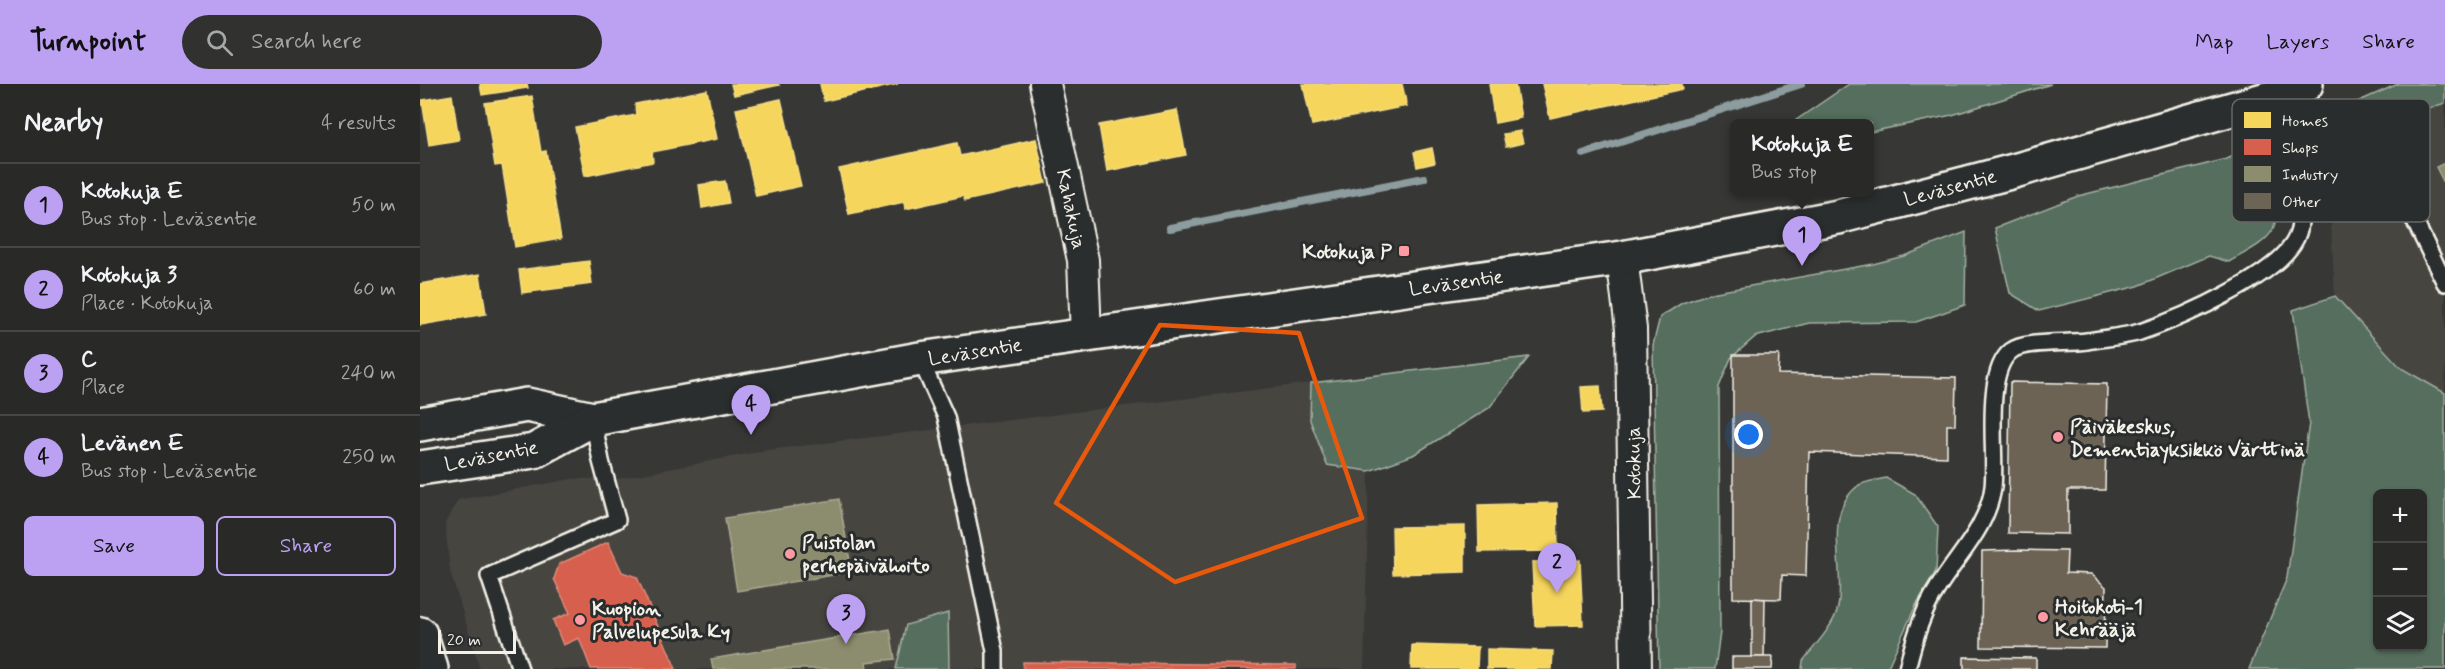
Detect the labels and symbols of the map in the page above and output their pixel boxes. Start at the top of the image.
legend [2232,99,2430,222]
text: Homes [2282,111,2328,132]
text: Shops [2282,138,2319,159]
street label: Leväsentie [1901,163,2000,214]
text: Industry [2282,165,2338,186]
street label: Kahakuja [1049,167,1092,252]
text: Other [2282,192,2321,213]
pin: 1 [1782,216,1822,266]
place label: Kotokuja P [1302,239,1393,266]
marker: Kotokuja P [1397,244,1411,258]
street label: Leväsentie [1407,264,1505,303]
street label: Leväsentie [926,332,1024,373]
pin: 4 [732,386,770,435]
place label: Päiväkeskus, Dementiayksikkö Värttinä [2070,414,2305,464]
your location [1734,420,1763,449]
street label: Kotokuja [1620,426,1649,500]
marker: Päiväkeskus, Dementiayksikkö Värttinä [2051,430,2065,444]
street label: Leväsentie [442,434,540,479]
place label: Puistolan perhepäivähoito [802,530,930,580]
pin: 2 [1538,544,1576,593]
marker: Puistolan perhepäivähoito [783,547,797,561]
pin: 3 [826,594,866,644]
place label: Hoitokoti-1 Kehrääjä [2055,594,2143,644]
place label: Kuopion Palvelupesula Ky [592,596,730,646]
marker: Hoitokoti-1 Kehrääjä [2036,610,2050,624]
marker: Kuopion Palvelupesula Ky [573,613,587,627]
scale bar [438,627,516,654]

